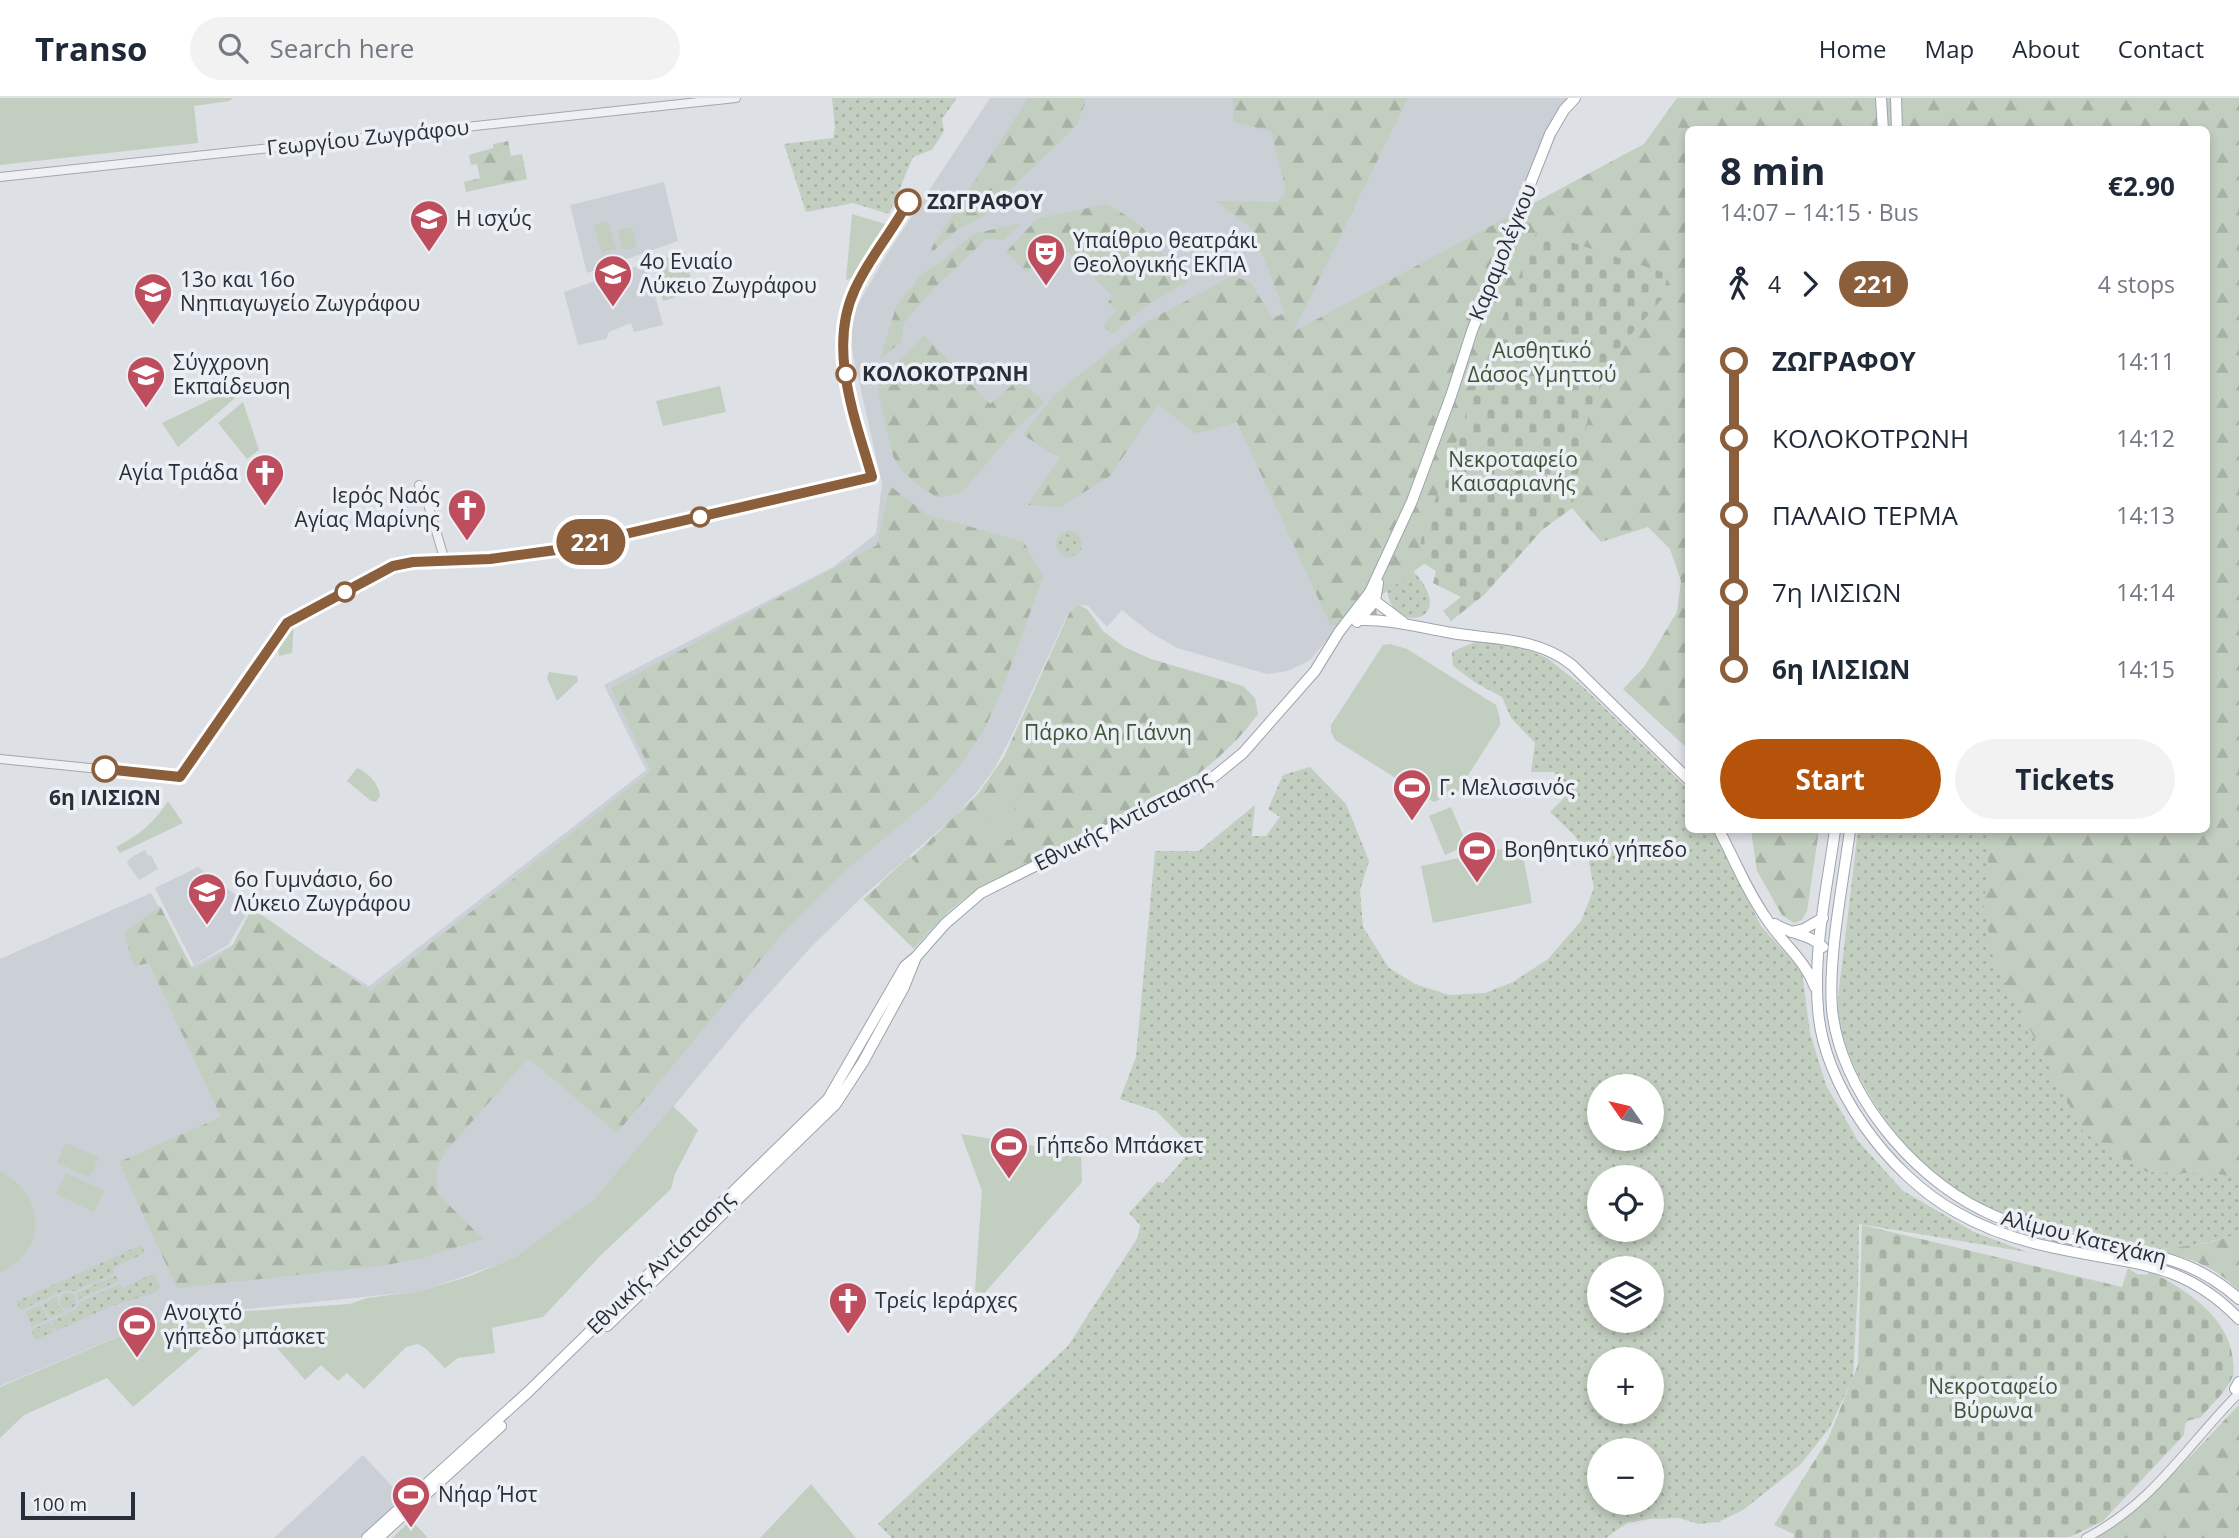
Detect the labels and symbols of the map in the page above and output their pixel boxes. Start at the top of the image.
street label: Γεωργίου Ζωγράφου [265,112,471,162]
street label: Καραμολέγκου [1462,179,1542,324]
place label: ΖΩΓΡΑΦΟΥ [927,187,1044,215]
marker: ΖΩΓΡΑΦΟΥ [895,189,921,215]
school or university icon: Η ισχύς [408,198,450,253]
place label: Η ισχύς [456,204,531,232]
place label: Υπαίθριο θεατράκι Θεολογικής ΕΚΠΑ [1073,226,1257,278]
theatre icon: Υπαίθριο θεατράκι Θεολογικής ΕΚΠΑ [1025,232,1067,287]
place label: 4ο Ενιαίο Λύκειο Ζωγράφου [640,247,817,299]
school or university icon: 4ο Ενιαίο Λύκειο Ζωγράφου [592,253,634,308]
place label: 13ο και 16ο Νηπιαγωγείο Ζωγράφου [180,265,420,317]
school or university icon: 13ο και 16ο Νηπιαγωγείο Ζωγράφου [132,271,174,326]
park label: Αισθητικό Δάσος Υμηττού [1468,336,1616,388]
place label: Σύγχρονη Εκπαίδευση [173,348,291,400]
school or university icon: Σύγχρονη Εκπαίδευση [125,354,167,409]
place label: ΚΟΛΟΚΟΤΡΩΝΗ [862,359,1029,387]
marker: ΚΟΛΟΚΟΤΡΩΝΗ [836,364,856,384]
park label: Νεκροταφείο Καισαριανής [1448,445,1578,497]
church icon: Αγία Τριάδα [244,452,286,507]
place label: Αγία Τριάδα [119,458,238,486]
place label: Ιερός Ναός Αγίας Μαρίνης [295,481,440,533]
church icon: Ιερός Ναός Αγίας Μαρίνης [446,487,488,542]
unlabelled marker [690,507,710,527]
line badge: 221 [551,519,631,565]
unlabelled marker [335,582,355,602]
park label: Πάρκο Αη Γιάννη [1024,718,1192,746]
marker: 6η ΙΛΙΣΙΩΝ [92,756,118,782]
street label: Εθνικής Αντίστασης [1029,763,1216,877]
sports icon: Γ. Μελισσινός [1391,767,1433,822]
place label: Γ. Μελισσινός [1439,773,1575,801]
place label: 6η ΙΛΙΣΙΩΝ [49,783,161,811]
sports icon: Βοηθητικό γήπεδο [1456,829,1498,884]
place label: Βοηθητικό γήπεδο [1504,835,1687,863]
place label: 6ο Γυμνάσιο, 6ο Λύκειο Ζωγράφου [234,865,411,917]
school or university icon: 6ο Γυμνάσιο, 6ο Λύκειο Ζωγράφου [186,871,228,926]
north arrow [1587,1074,1664,1152]
sports icon: Γήπεδο Μπάσκετ [988,1125,1030,1180]
place label: Γήπεδο Μπάσκετ [1036,1131,1203,1159]
street label: Εθνικής Αντίστασης [580,1184,740,1340]
street label: Αλίμου Κατεχάκη [1999,1203,2170,1271]
church icon: Τρείς Ιεράρχες [827,1280,869,1335]
place label: Τρείς Ιεράρχες [875,1286,1018,1314]
place label: Ανοιχτό γήπεδο μπάσκετ [164,1298,325,1350]
sports icon: Ανοιχτό γήπεδο μπάσκετ [116,1304,158,1359]
park label: Νεκροταφείο Βύρωνα [1928,1372,2058,1424]
sports icon: Νήαρ Ήστ [390,1474,432,1529]
place label: Νήαρ Ήστ [438,1480,538,1508]
scale bar [21,1489,135,1521]

